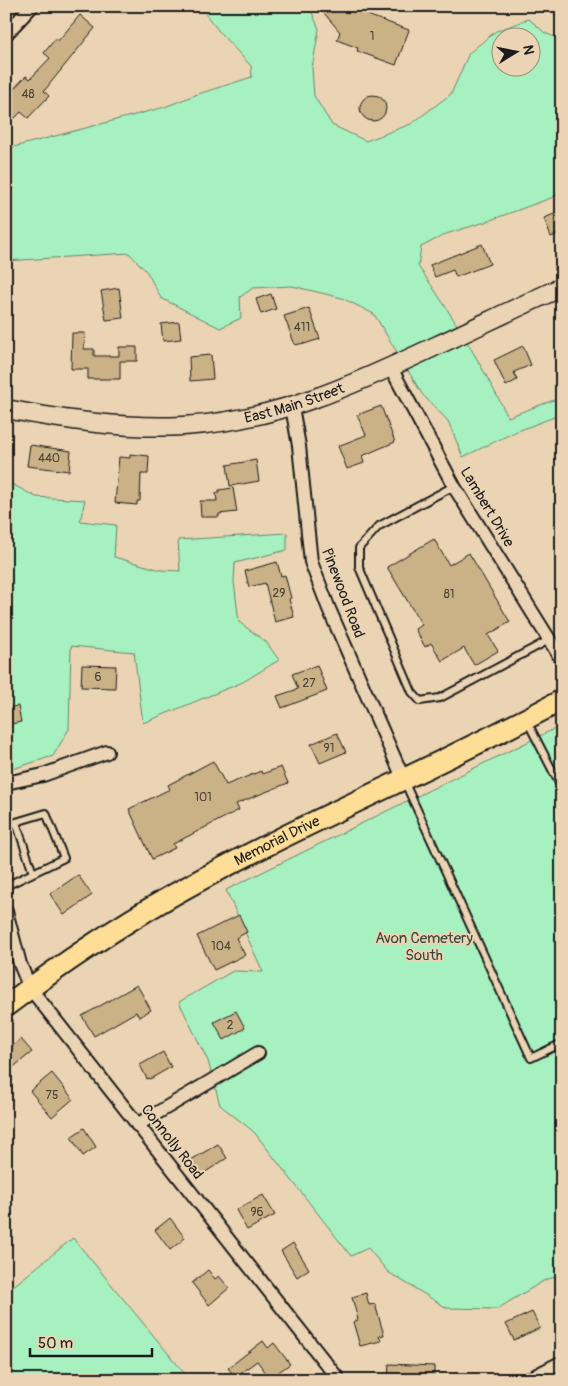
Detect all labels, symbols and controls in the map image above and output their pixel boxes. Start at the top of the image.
north arrow [490,28,540,78]
house number: 1 [370,29,374,44]
text: N [519,44,538,56]
house number: 48 [21,87,35,102]
house number: 411 [294,320,310,335]
street label: East Main Street [242,378,348,427]
house number: 440 [38,451,60,466]
street label: Lambert Drive [456,463,519,551]
street label: Pinewood Road [317,545,369,641]
house number: 29 [273,586,285,601]
house number: 81 [444,587,454,602]
house number: 6 [95,670,102,685]
house number: 27 [302,676,316,691]
house number: 91 [324,741,334,756]
house number: 101 [194,790,212,805]
street label: Memorial Drive [231,811,323,870]
park label: Avon Cemetery South [375,929,473,965]
house number: 104 [211,939,231,954]
house number: 2 [227,1018,234,1033]
house number: 75 [46,1088,58,1103]
street label: Connolly Road [137,1101,207,1183]
house number: 96 [250,1205,264,1220]
scale bar [30,1326,152,1358]
text: 50 m [38,1334,73,1353]

